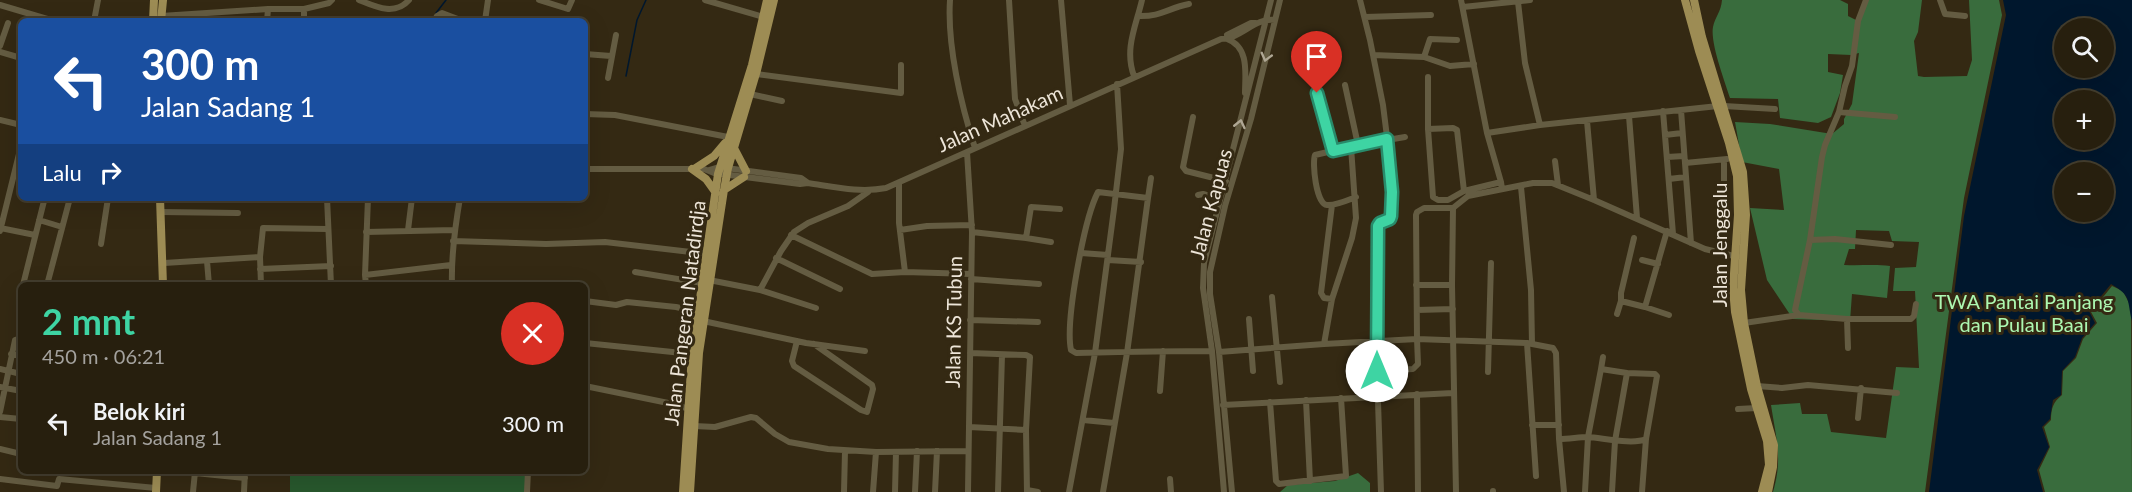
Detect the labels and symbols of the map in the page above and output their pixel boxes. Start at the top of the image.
pin [1291,31,1342,93]
one-way arrow [1261,52,1274,62]
street label: Jalan Mahakam [933,80,1066,156]
one-way arrow [1233,119,1246,129]
street label: Jalan Kapuas [1184,146,1236,261]
street label: Jalan Jenggalu [1707,183,1731,307]
street label: Jalan Pangeran Natadirdja [658,199,710,427]
street label: Jalan KS Tubun [940,256,966,388]
park label: TWA Pantai Panjang dan Pulau Baai [1935,289,2113,336]
position arrow [1345,339,1409,403]

